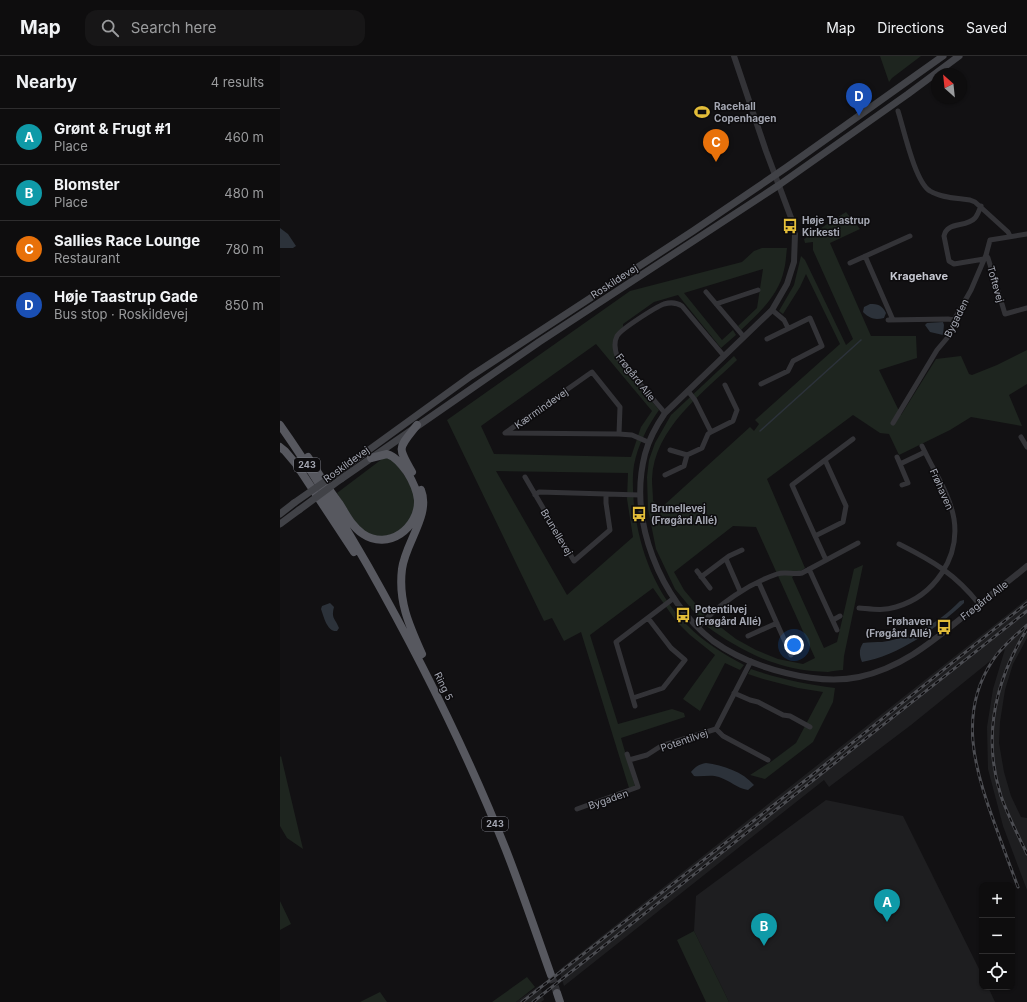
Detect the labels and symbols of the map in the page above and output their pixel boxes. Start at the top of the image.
north arrow [931,68,967,104]
pin: D [846,83,872,116]
place label: Racehall Copenhagen [714,100,777,125]
sports icon: Racehall Copenhagen [693,103,711,121]
pin: C [703,129,729,162]
place label: Høje Taastrup Kirkesti [802,214,870,238]
bus stop icon: Høje Taastrup Kirkesti [781,217,799,235]
street label: Roskildevej [588,261,640,301]
street label: Toftevej [985,264,1007,304]
district label: Kragehave [890,269,949,283]
street label: Bygaden [941,297,971,339]
street label: Frøgård Alle [614,351,658,403]
street label: Kærmindevej [512,385,570,431]
street label: Roskildevej [321,443,371,485]
road number: 243 [294,458,320,472]
street label: Frøhaven [928,467,956,512]
place label: Brunellevej (Frøgård Allé) [651,502,718,527]
bus stop icon: Brunellevej (Frøgård Allé) [630,505,648,523]
street label: Brunellevej [538,507,576,557]
street label: Frøgård Alle [958,578,1010,622]
place label: Potentilvej (Frøgård Allé) [695,603,762,628]
bus stop icon: Potentilvej (Frøgård Allé) [674,606,692,624]
place label: Frøhaven (Frøgård Allé) [865,615,932,640]
bus stop icon: Frøhaven (Frøgård Allé) [935,618,953,636]
your location [784,635,804,655]
street label: Ring 5 [432,670,456,702]
street label: Potentilvej [659,726,709,754]
street label: Bygaden [586,787,630,811]
road number: 243 [482,817,508,831]
pin: A [874,889,900,922]
pin: B [751,913,777,946]

